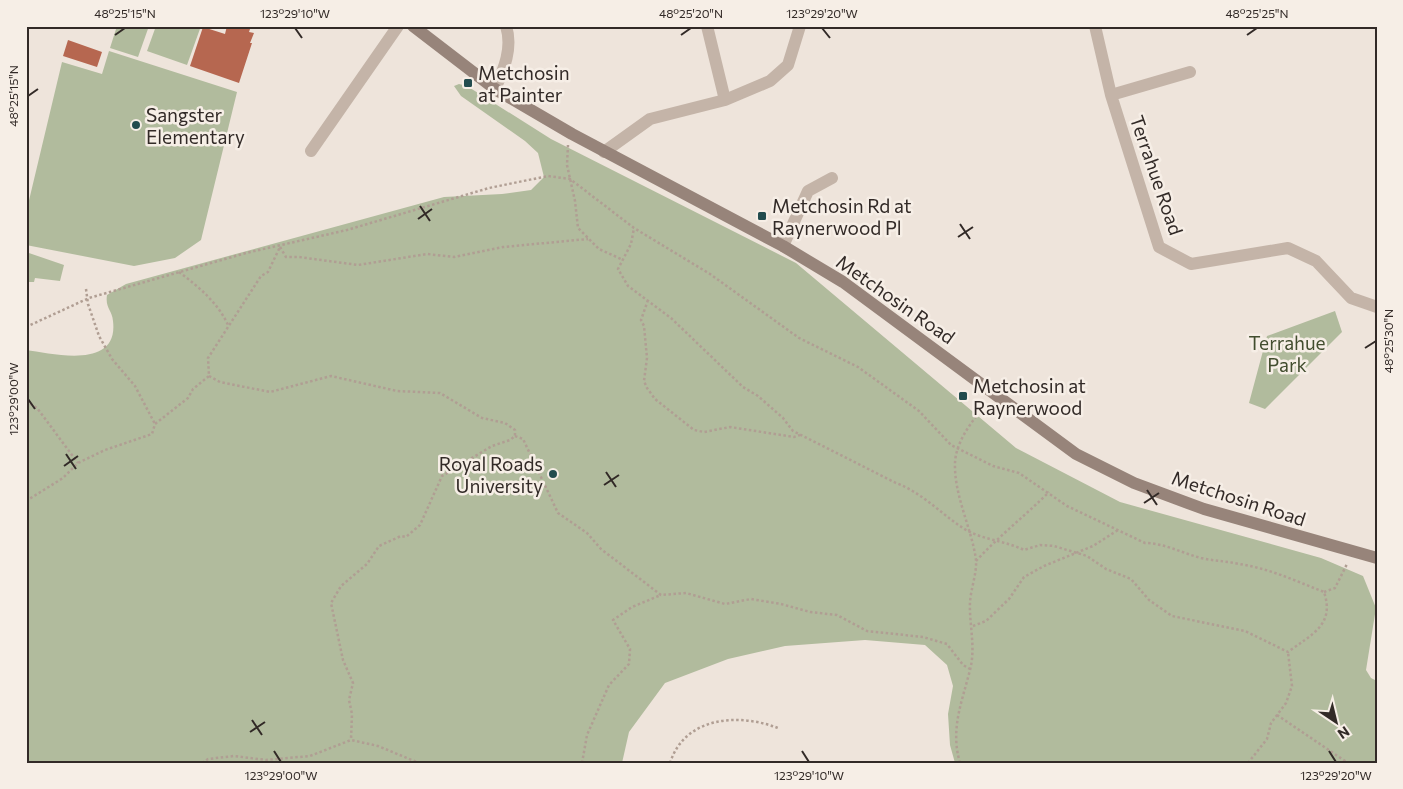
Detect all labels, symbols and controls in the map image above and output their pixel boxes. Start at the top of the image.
text: 48°25'15"N [94,6,156,20]
text: 123°29'10"W [260,6,330,20]
text: 48°25'20"N [659,6,723,20]
text: 123°29'20"W [786,6,858,20]
text: 48°25'25"N [1225,6,1289,20]
place label: Metchosin at Painter [478,61,570,106]
text: 48°25'15"N [6,65,20,127]
marker: Metchosin at Painter [462,77,474,89]
place label: Sangster Elementary [146,103,245,148]
street label: Terrahue Road [1126,112,1188,238]
marker: Sangster Elementary [130,119,142,131]
place label: Metchosin Rd at Raynerwood Pl [772,194,912,239]
marker: Metchosin Rd at Raynerwood Pl [756,210,768,222]
street label: Metchosin Road [832,250,960,348]
text: 48°25'30"N [1381,309,1395,373]
park label: Terrahue Park [1248,331,1326,376]
text: 123°29'00"W [6,363,20,435]
place label: Metchosin at Raynerwood [973,374,1086,419]
marker: Metchosin at Raynerwood [957,390,969,402]
place label: Royal Roads University [439,452,543,497]
street label: Metchosin Road [1169,466,1309,530]
marker: Royal Roads University [547,468,559,480]
north arrow [1310,696,1360,746]
text: N [1335,723,1353,743]
text: 123°29'00"W [245,768,317,782]
text: 123°29'10"W [774,768,844,782]
text: 123°29'20"W [1300,768,1372,782]

